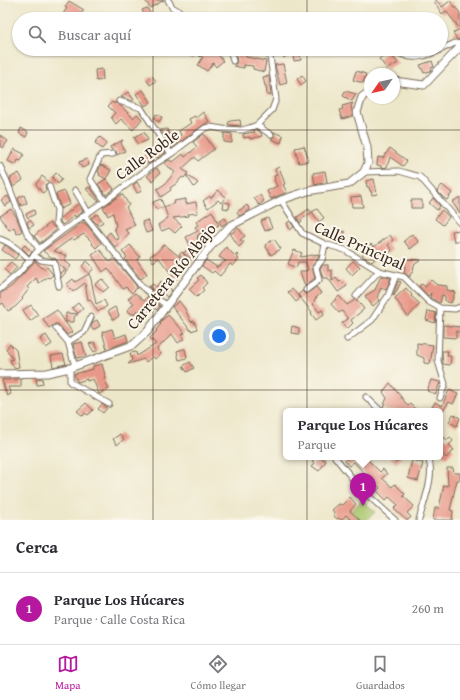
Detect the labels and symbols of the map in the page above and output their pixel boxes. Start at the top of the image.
north arrow [364,68,400,104]
street label: Calle Roble [110,123,184,185]
street label: Calle Principal [311,214,410,276]
street label: Carretera Río Abajo [121,218,221,334]
your location [209,326,229,346]
pin: 1 [350,473,376,506]

